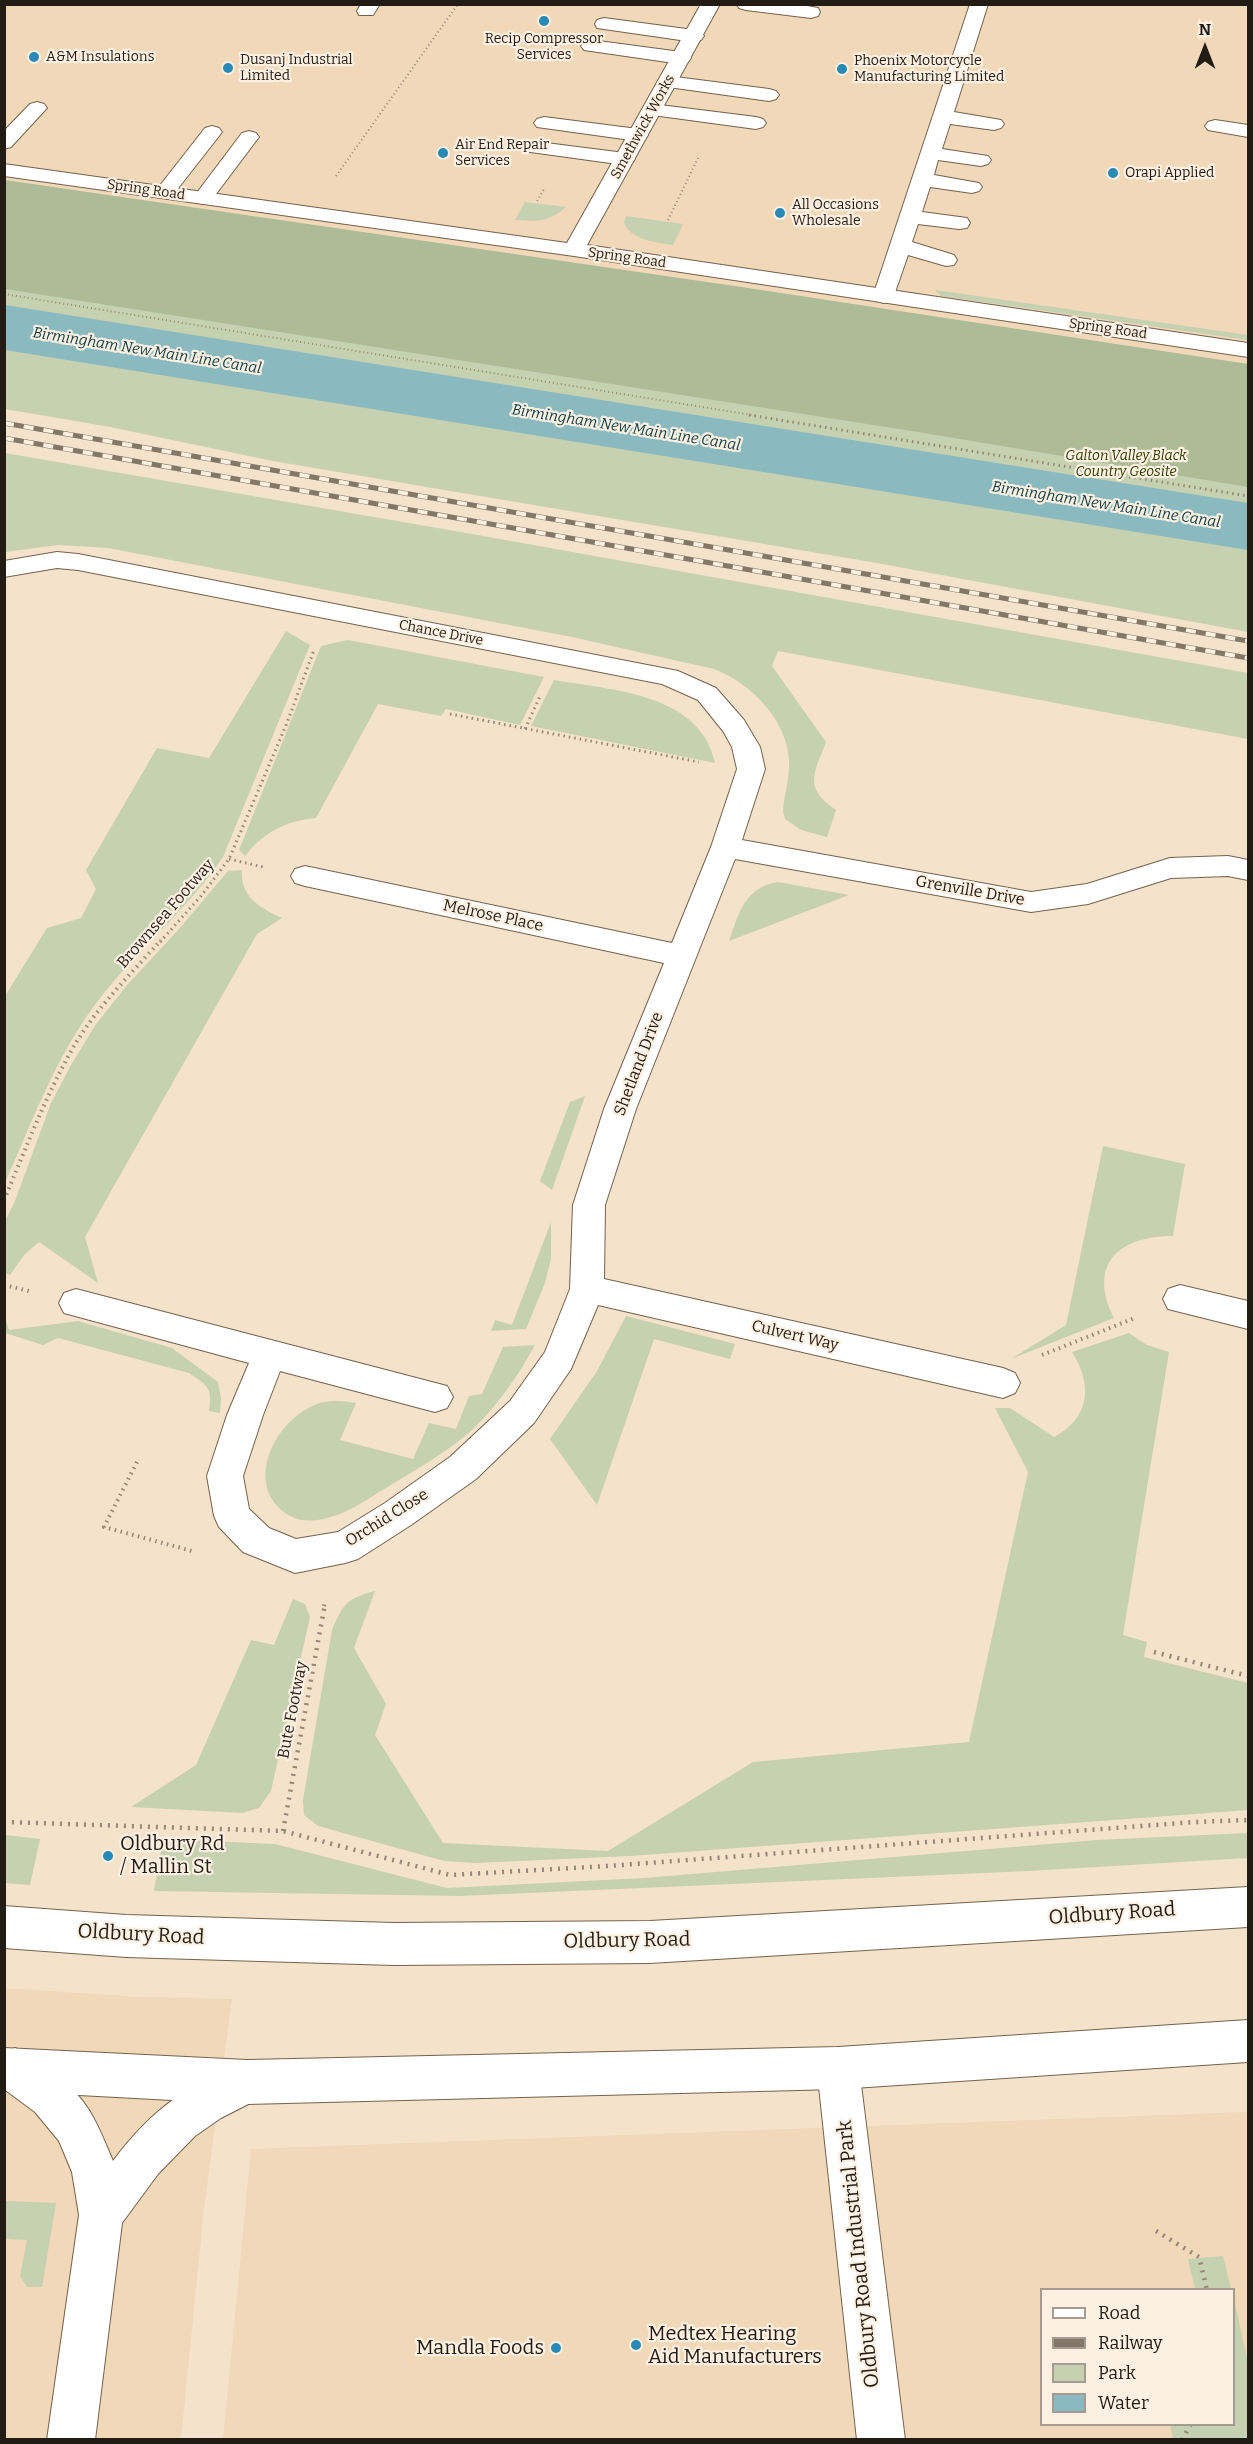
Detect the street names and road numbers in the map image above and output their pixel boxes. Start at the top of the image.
street label: Smethwick Works [607,72,679,182]
street label: Spring Road [106,176,186,204]
street label: Spring Road [587,244,667,272]
street label: Spring Road [1068,315,1148,343]
street label: Chance Drive [397,617,485,649]
street label: Brownsea Footway [113,856,219,972]
street label: Grenville Drive [914,872,1026,910]
street label: Melrose Place [441,896,545,936]
street label: Shetland Drive [610,1010,668,1118]
street label: Culvert Way [750,1317,840,1355]
street label: Orchid Close [342,1485,432,1551]
street label: Bute Footway [274,1660,312,1760]
street label: Oldbury Road [1048,1898,1176,1930]
street label: Oldbury Road [77,1920,205,1950]
street label: Oldbury Road [563,1928,691,1954]
street label: Oldbury Road Industrial Park [833,2119,885,2389]

